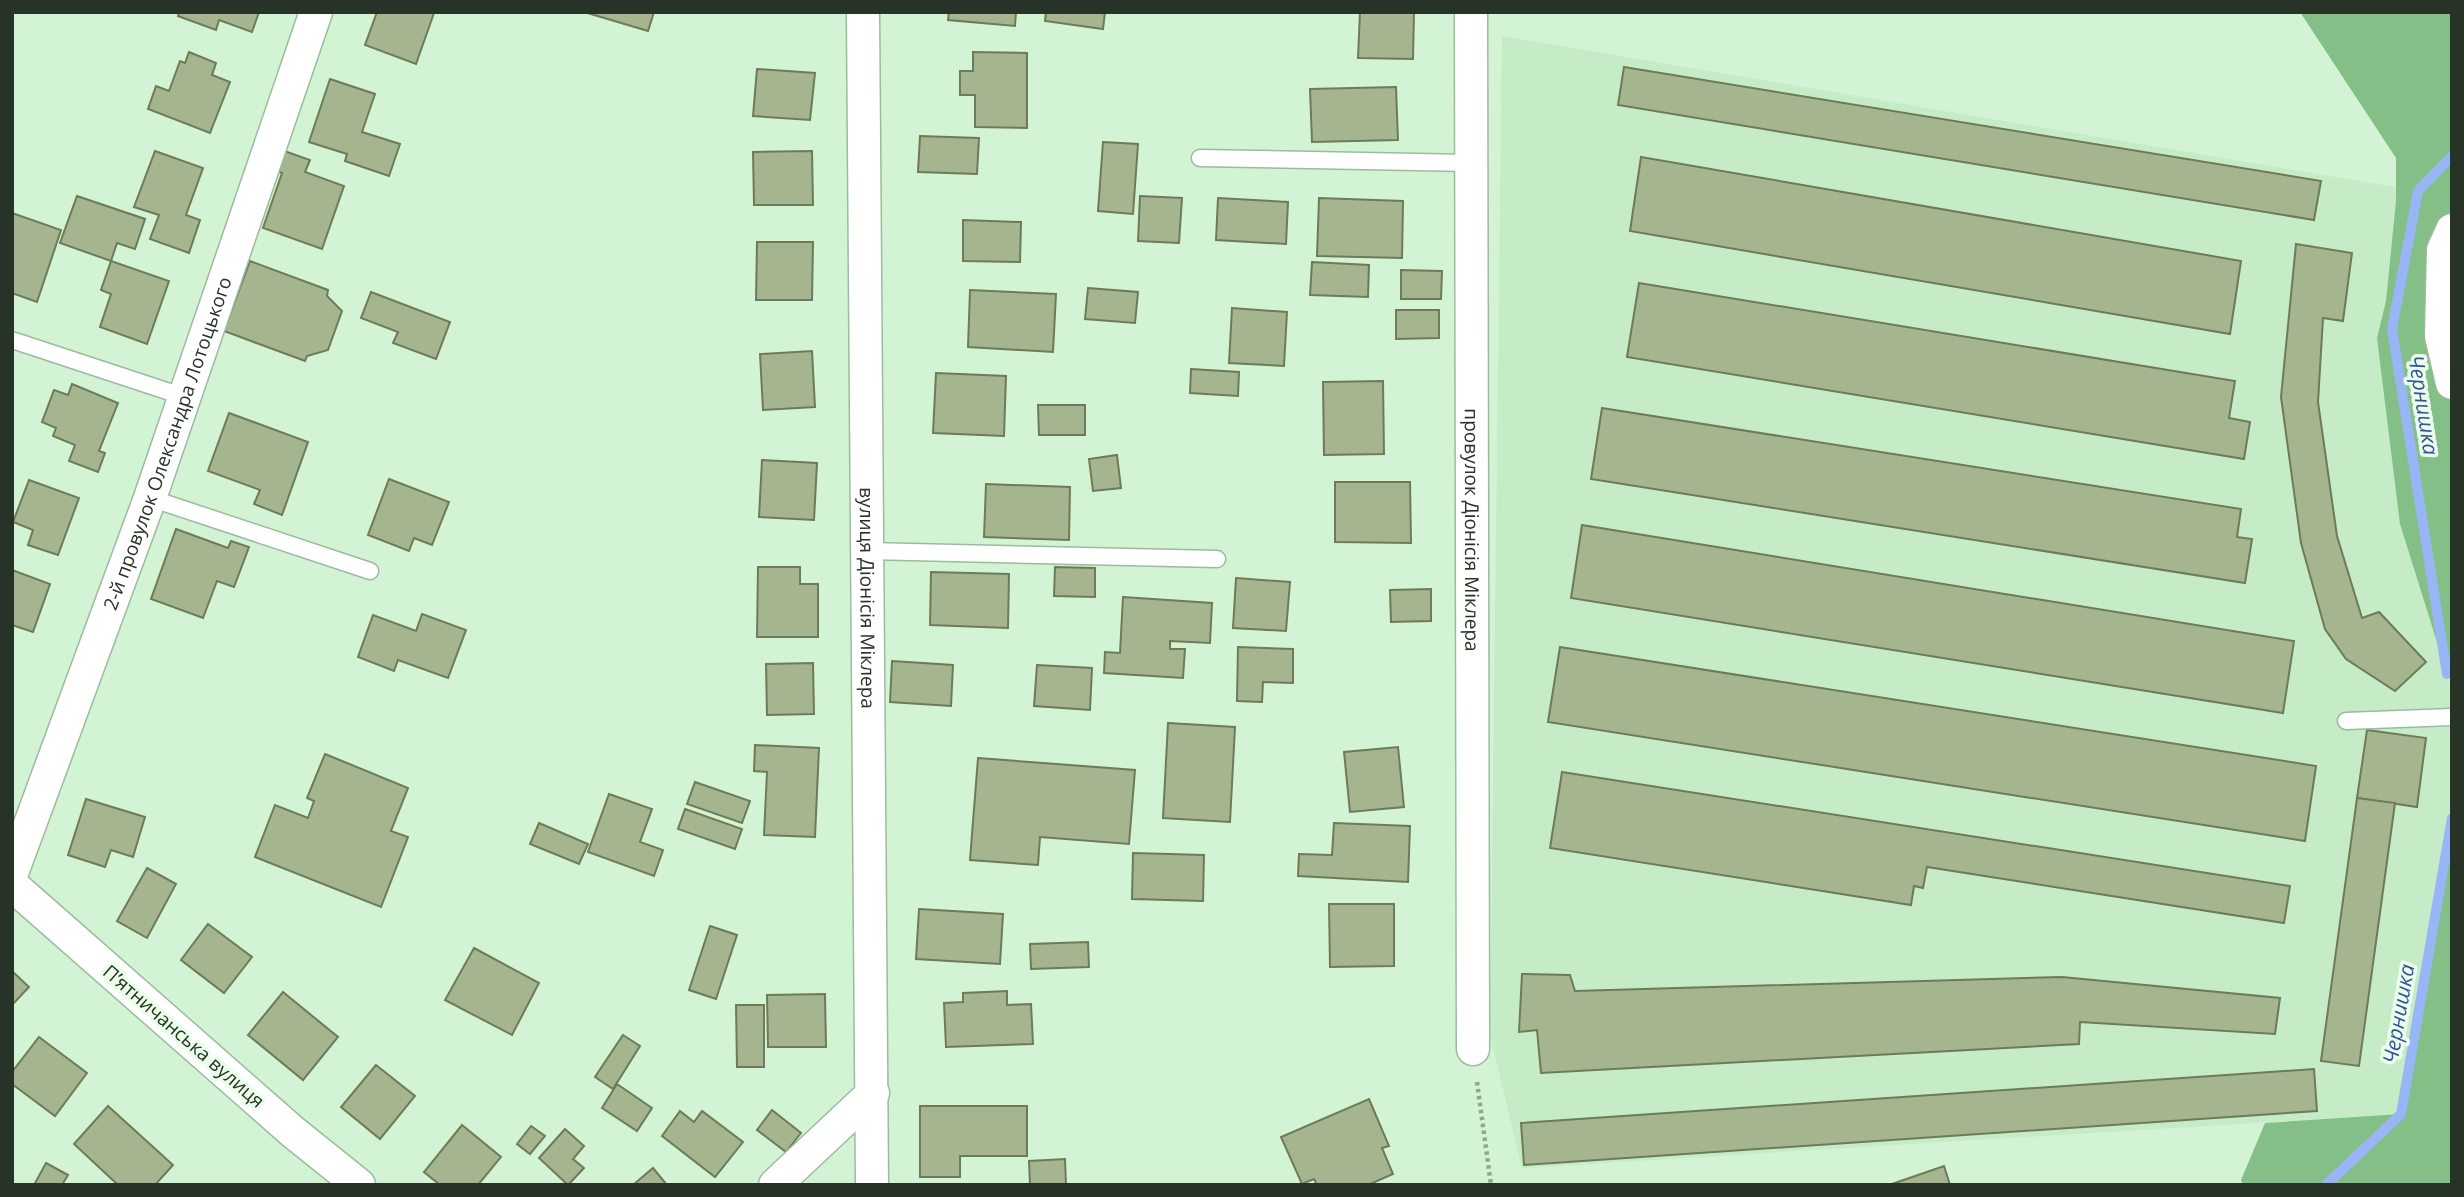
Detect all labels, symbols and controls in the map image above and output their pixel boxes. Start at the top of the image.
street label: 2-й провулок Олександра Лотоцького [97,273,238,614]
water label: Чернишка [2402,353,2446,457]
street label: провулок Діонісія Міклера [1459,408,1485,652]
street label: вулиця Діонісія Міклера [854,487,881,709]
street label: Пʼятничанська вулиця [98,959,270,1113]
water label: Чернишка [2375,962,2421,1066]

